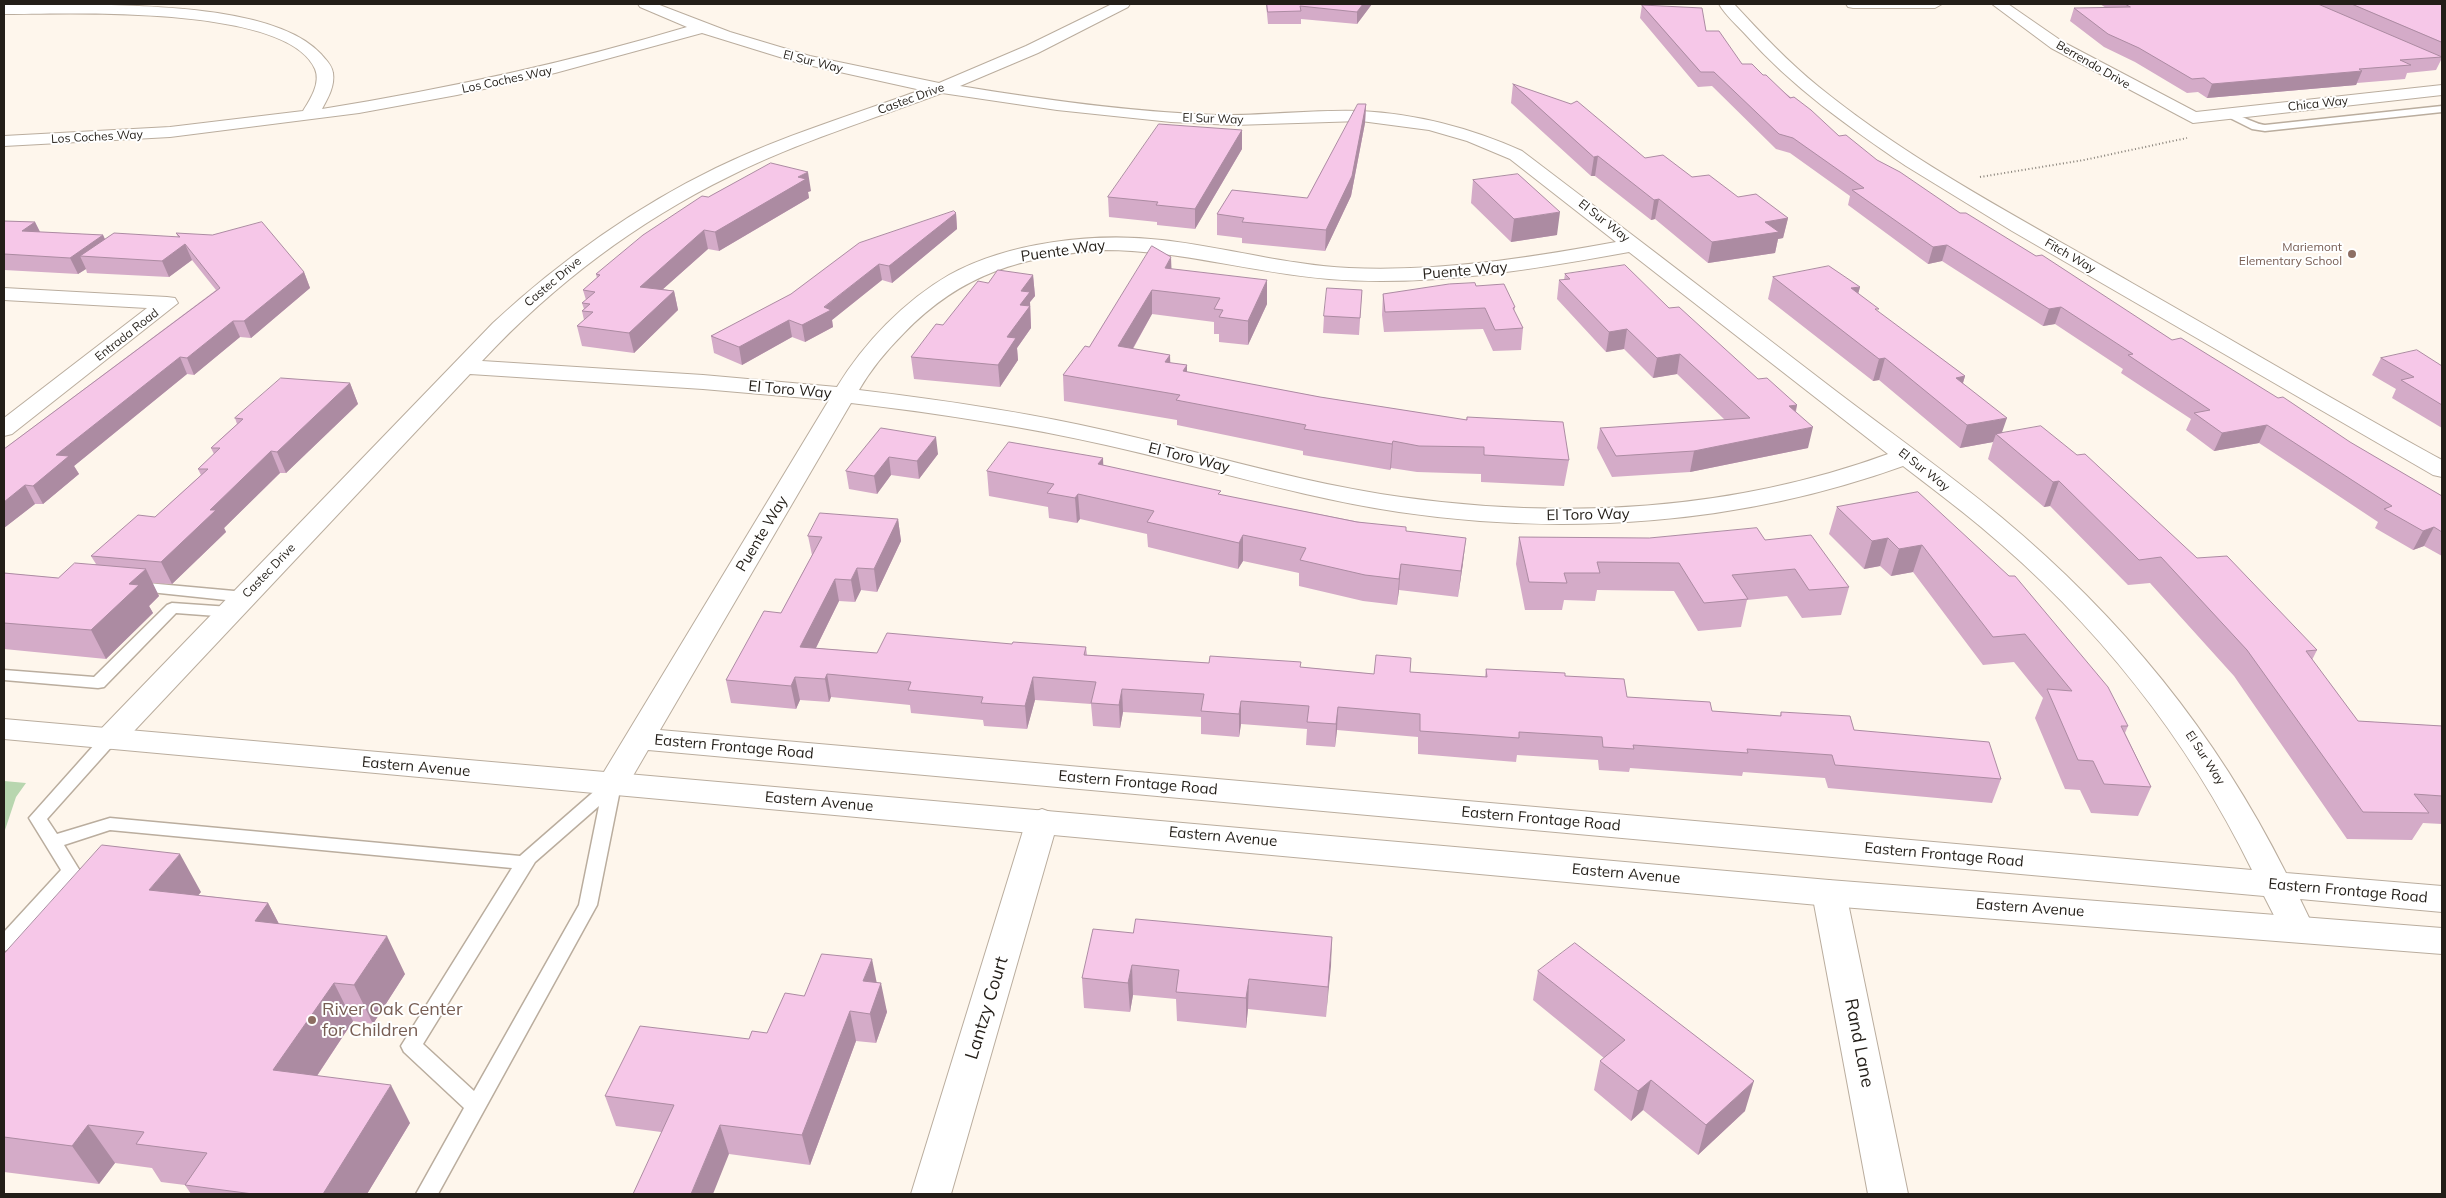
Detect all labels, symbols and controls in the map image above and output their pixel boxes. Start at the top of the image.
street label: Berrendo Drive [2053,38,2133,92]
street label: El Sur Way [782,48,844,76]
street label: Los Coches Way [461,63,553,97]
street label: Castec Drive [876,80,946,118]
street label: Chica Way [2287,94,2349,114]
street label: El Sur Way [1182,111,1244,127]
street label: Los Coches Way [51,127,143,147]
street label: El Sur Way [1575,197,1633,245]
street label: Puente Way [1020,236,1106,266]
street label: Fitch Way [2042,236,2098,276]
place label: Mariemont Elementary School [2239,240,2342,268]
marker: Mariemont Elementary School [2346,248,2358,260]
street label: Castec Drive [522,254,584,310]
street label: Puente Way [1422,258,1508,284]
street label: Entrada Road [92,306,162,364]
street label: El Toro Way [748,377,832,403]
street label: El Toro Way [1146,439,1232,477]
street label: El Sur Way [1895,446,1953,494]
street label: Puente Way [732,493,792,575]
street label: El Toro Way [1546,505,1630,525]
street label: Castec Drive [240,541,298,601]
street label: El Sur Way [2182,728,2228,788]
street label: Eastern Frontage Road [654,731,814,763]
street label: Eastern Avenue [361,753,471,781]
street label: Eastern Frontage Road [1058,767,1218,799]
street label: Eastern Avenue [764,788,874,816]
street label: Eastern Frontage Road [1461,803,1621,835]
street label: Eastern Avenue [1168,823,1278,851]
street label: Eastern Frontage Road [1864,839,2024,871]
street label: Eastern Avenue [1571,860,1681,888]
street label: Eastern Frontage Road [2268,875,2428,907]
street label: Eastern Avenue [1975,895,2085,921]
street label: Lantzy Court [961,954,1013,1062]
street label: Rand Lane [1840,997,1878,1089]
place label: River Oak Center for Children [322,999,462,1042]
marker: River Oak Center for Children [306,1014,318,1026]

